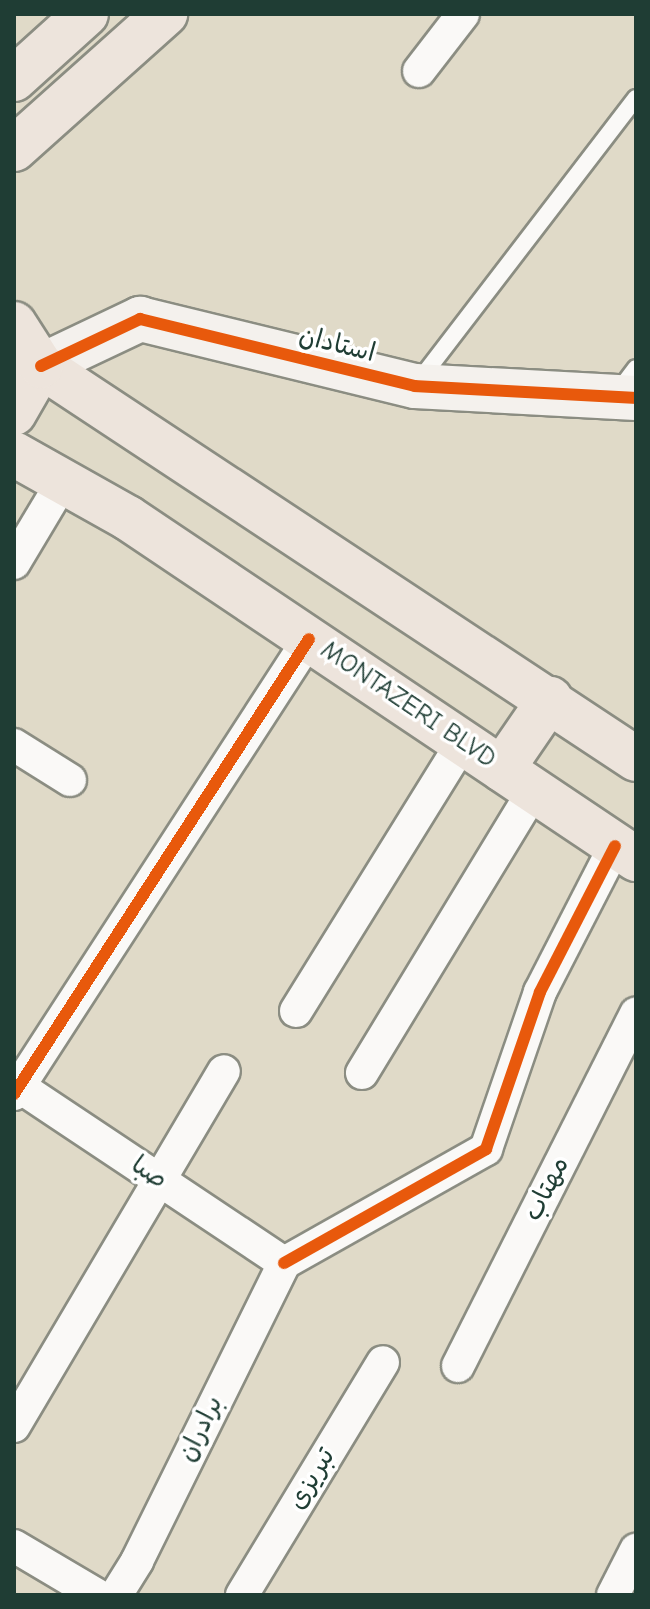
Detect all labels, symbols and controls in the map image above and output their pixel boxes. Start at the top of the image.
street label: استادان [296,321,378,369]
street label: MONTAZERI BLVD [314,635,502,775]
street label: صبا [125,1150,173,1196]
street label: مهتاب [518,1152,576,1226]
street label: برادران [172,1391,230,1467]
street label: تبریزی [282,1443,342,1515]

